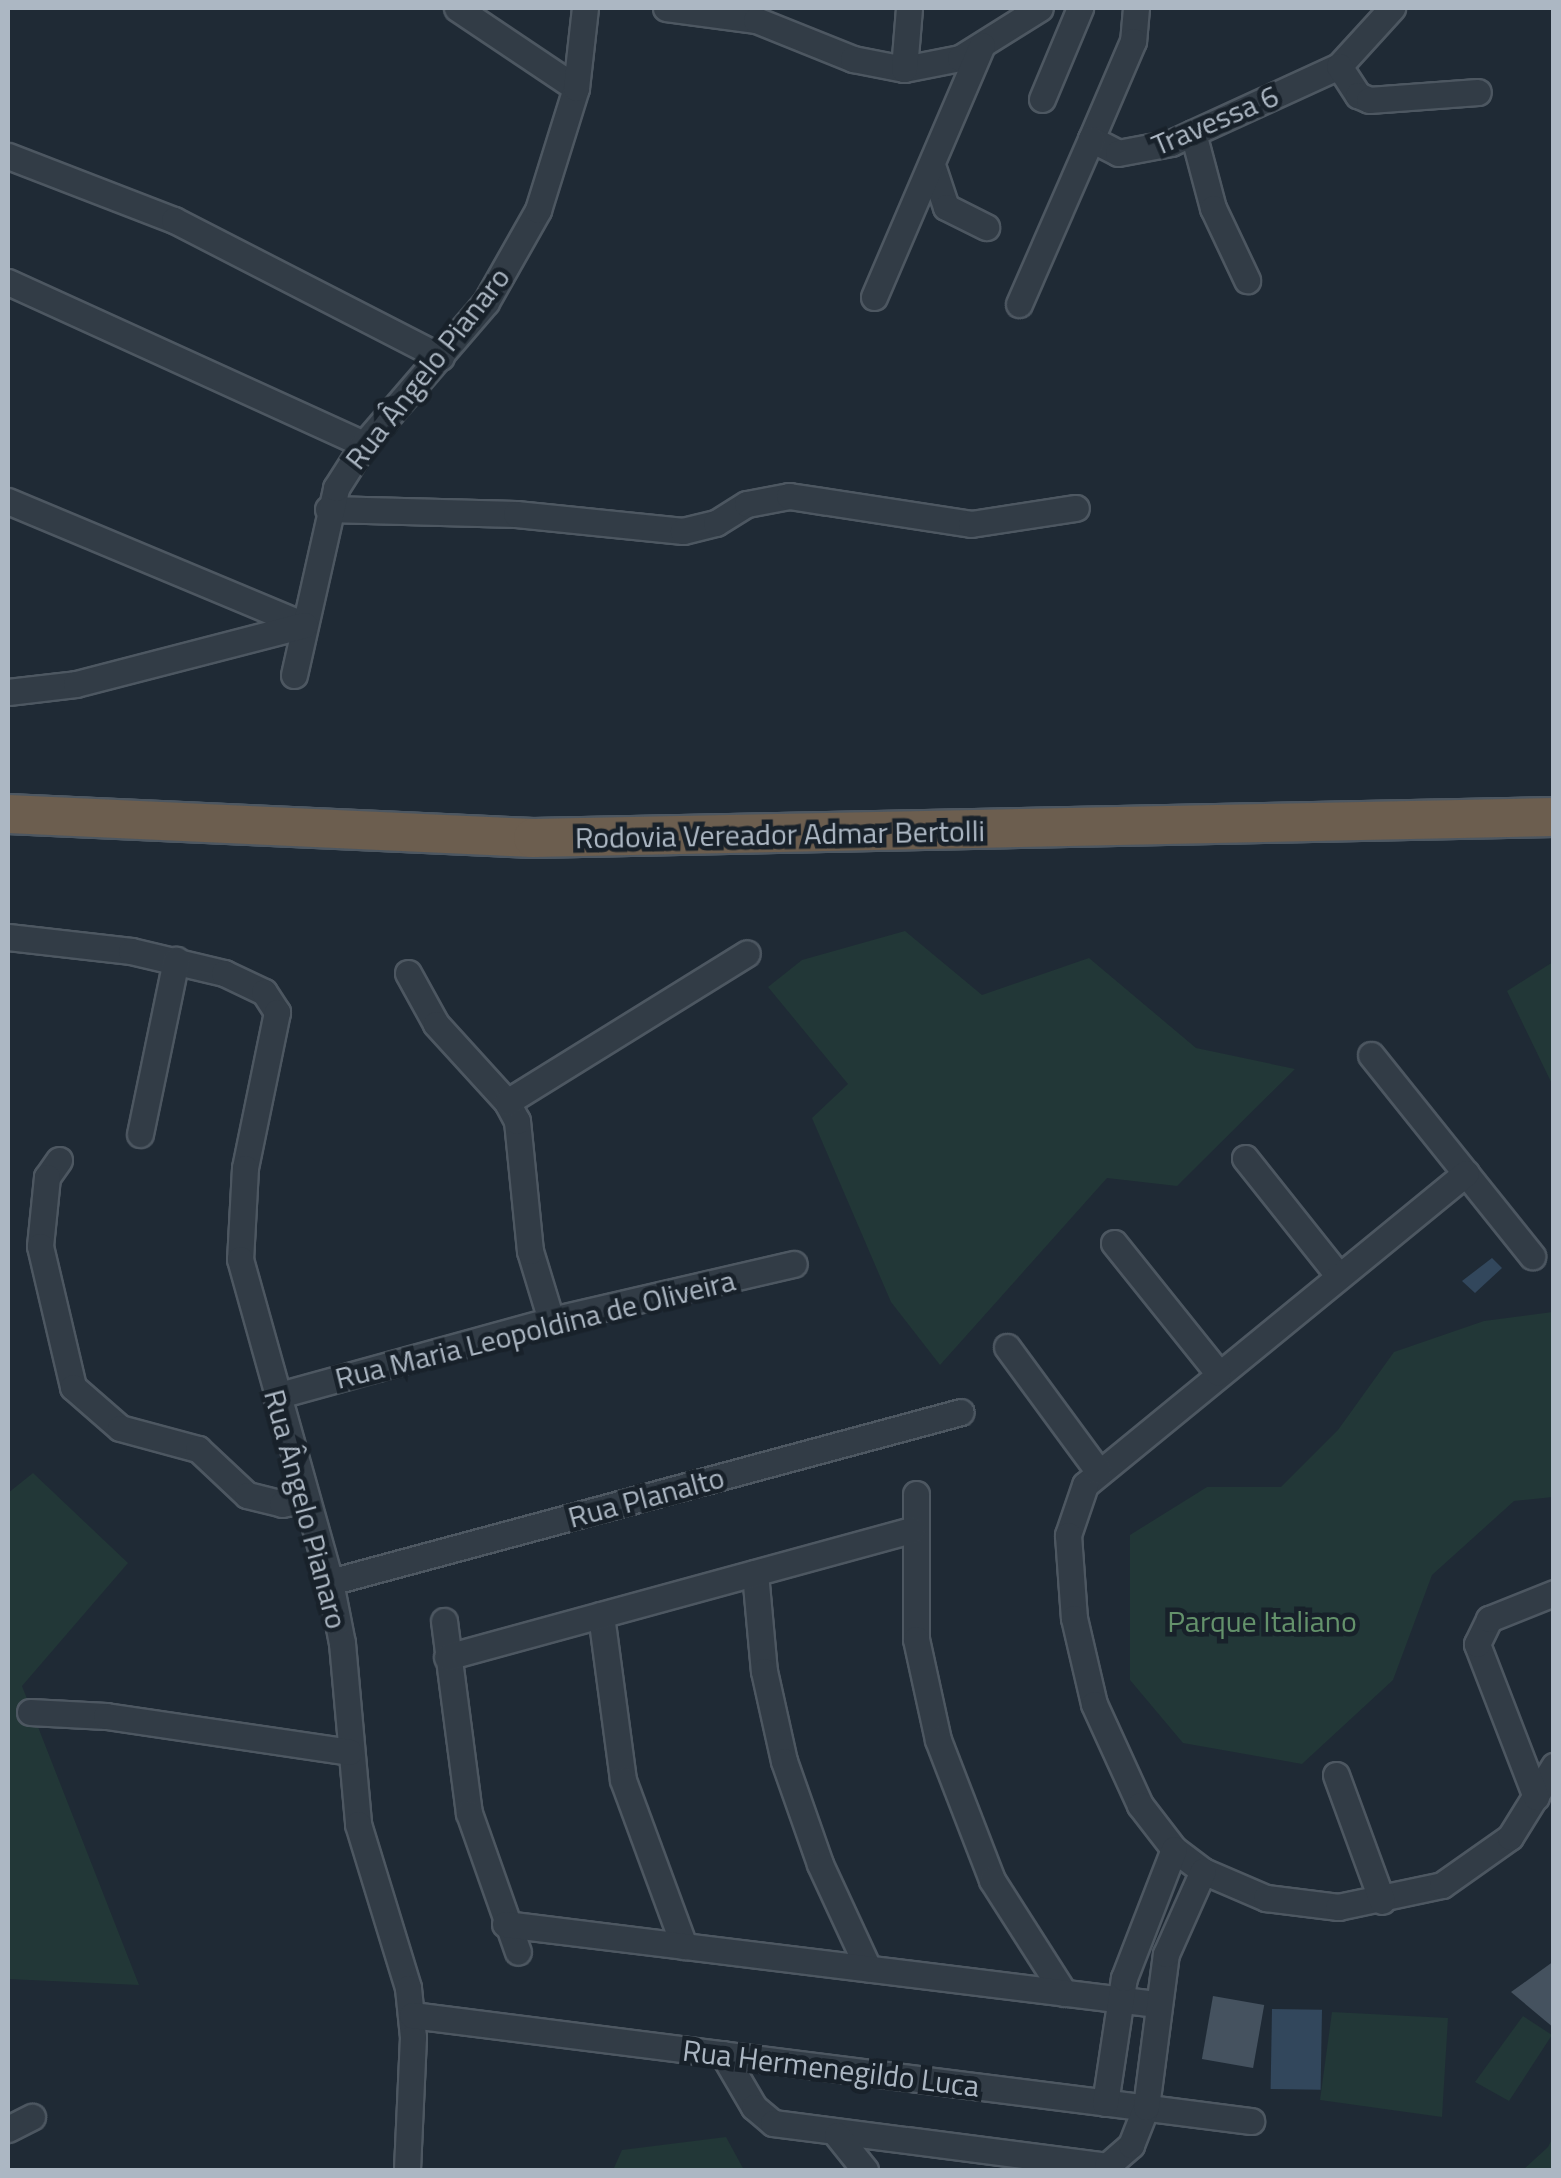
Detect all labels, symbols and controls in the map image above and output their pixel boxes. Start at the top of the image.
street label: Travessa 6 [1146,77,1284,163]
street label: Rua Ângelo Pianaro [337,260,517,476]
street label: Rodovia Vereador Admar Bertolli [575,812,985,856]
street label: Rua Maria Leopoldina de Oliveira [331,1262,739,1396]
street label: Rua Ângelo Pianaro [257,1385,355,1633]
street label: Rua Planalto [564,1459,728,1535]
park label: Parque Italiano [1167,1603,1357,1639]
street label: Rua Hermenegildo Luca [681,2032,981,2104]

